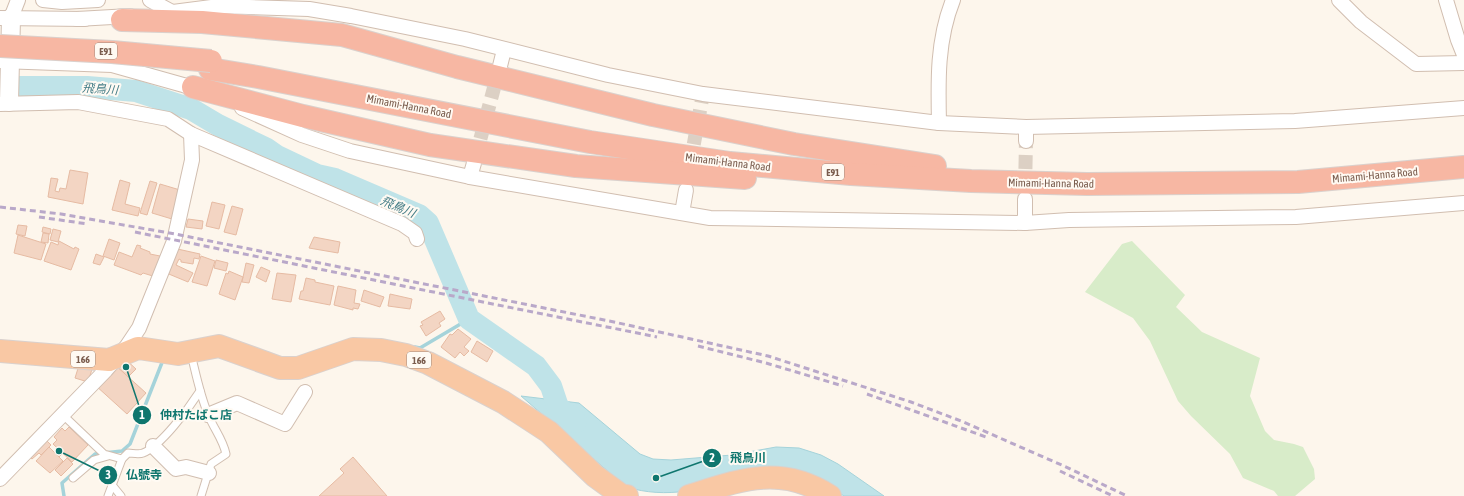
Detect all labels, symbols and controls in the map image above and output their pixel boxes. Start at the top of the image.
road number: E91 [95,43,117,59]
water label: 飛鳥川 [82,81,120,97]
street label: Mimami-Hanna Road [366,92,452,120]
street label: Mimami-Hanna Road [685,151,771,173]
road number: E91 [822,164,844,180]
street label: Mimami-Hanna Road [1332,165,1418,185]
street label: Mimami-Hanna Road [1008,176,1094,190]
water label: 飛鳥川 [379,194,419,221]
road number: 166 [71,351,95,367]
road number: 166 [407,352,431,368]
callout: 仲村たばこ店 [132,403,240,427]
text: 1 [139,408,145,422]
text: 仲村たばこ店 [160,408,232,422]
callout: 飛鳥川 [702,446,774,470]
text: 2 [709,451,715,465]
text: 飛鳥川 [730,451,766,465]
callout: 仏號寺 [98,463,170,487]
text: 3 [105,468,111,482]
text: 仏號寺 [126,468,162,482]

